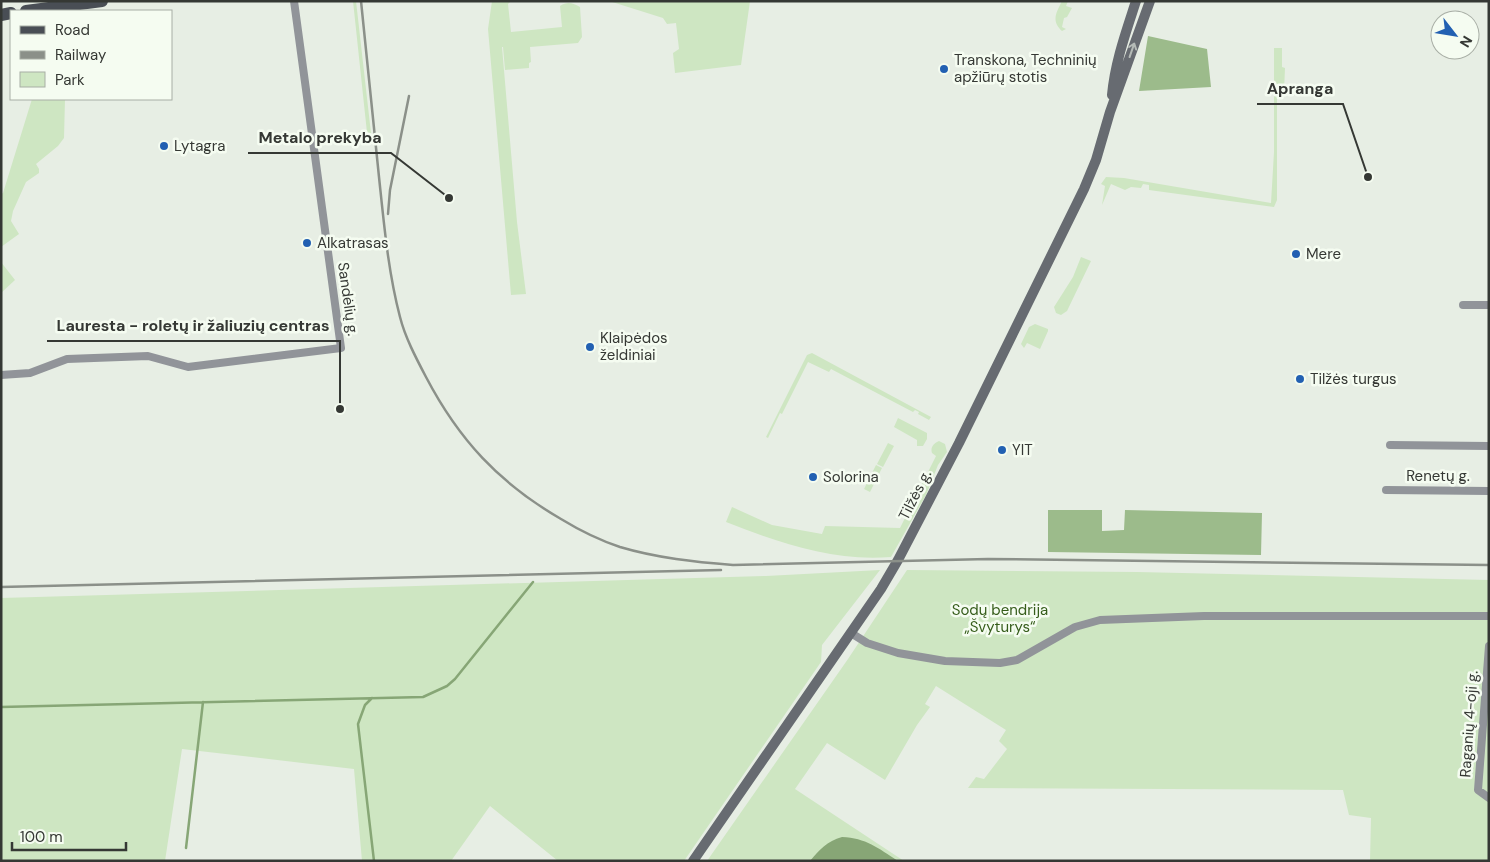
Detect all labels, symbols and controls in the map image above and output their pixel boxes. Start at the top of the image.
legend [10,10,172,100]
north arrow [1430,10,1480,60]
text: Road [55,20,90,40]
text: N [1456,33,1476,51]
one-way arrow [1127,42,1137,58]
text: Railway [55,45,107,65]
place label: Transkona, Techninių apžiūrų stotis [954,50,1097,87]
marker: Transkona, Techninių apžiūrų stotis [938,63,950,75]
text: Park [55,70,85,90]
callout: Apranga [1257,73,1343,104]
text: Apranga [1267,78,1333,99]
callout: Metalo prekyba [248,122,391,153]
text: Metalo prekyba [258,127,382,148]
place label: Lytagra [174,136,225,156]
marker: Lytagra [158,140,170,152]
place label: Alkatrasas [317,233,389,253]
marker: Alkatrasas [301,237,313,249]
place label: Mere [1306,244,1341,264]
marker: Mere [1290,248,1302,260]
street label: Sandėlių g. [333,261,363,337]
callout: Lauresta - roletų ir žaliuzių centras [47,310,340,341]
text: Lauresta - roletų ir žaliuzių centras [57,315,329,336]
place label: Klaipėdos želdiniai [600,328,668,365]
marker: Klaipėdos želdiniai [584,341,596,353]
place label: Tilžės turgus [1310,369,1397,389]
marker: Tilžės turgus [1294,373,1306,385]
place label: YIT [1012,440,1033,460]
marker: YIT [996,444,1008,456]
street label: Renetų g. [1406,466,1470,486]
place label: Solorina [823,467,879,487]
street label: Tilžės g. [894,467,936,523]
marker: Solorina [807,471,819,483]
park label: Sodų bendrija „Švyturys“ [952,600,1048,637]
street label: Raganių 4-oji g. [1455,670,1483,778]
scale bar [12,820,126,852]
text: 100 m [20,827,63,847]

